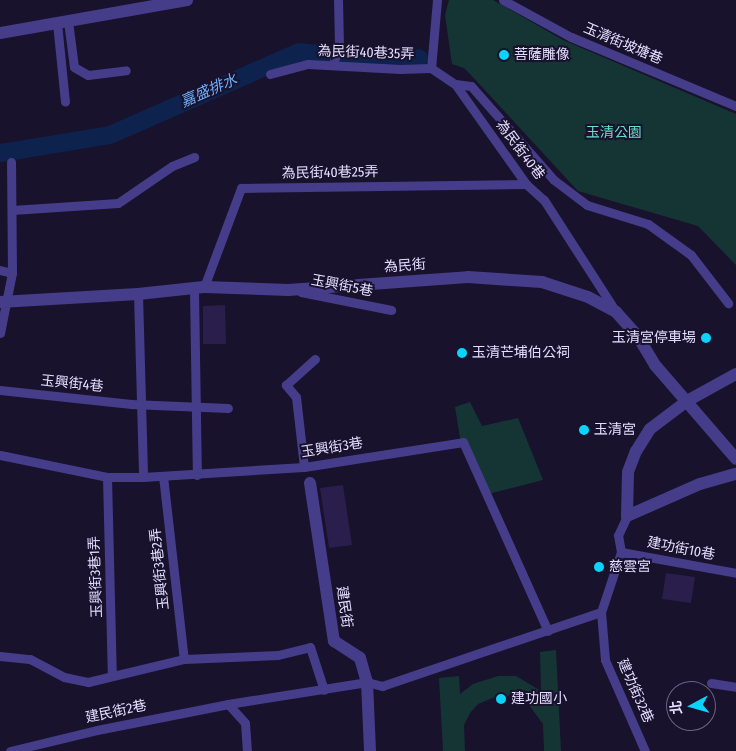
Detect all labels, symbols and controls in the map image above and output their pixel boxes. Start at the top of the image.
street label: 玉清街坡塘巷 [581,20,665,68]
street label: 為民街40巷35弄 [317,43,415,63]
place label: 菩薩雕像 [514,47,570,63]
marker: 菩薩雕像 [498,49,510,61]
water label: 嘉盛排水 [178,71,240,111]
street label: 為民街40巷 [492,117,548,183]
park label: 玉清公園 [586,125,642,141]
street label: 為民街40巷25弄 [282,164,378,182]
street label: 為民街 [383,256,427,276]
street label: 玉興街5巷 [310,272,374,300]
place label: 玉清宮停車場 [612,330,696,346]
marker: 玉清宮停車場 [700,332,712,344]
place label: 玉清芒埔伯公祠 [472,345,570,361]
marker: 玉清芒埔伯公祠 [456,347,468,359]
street label: 玉興街4巷 [40,372,104,396]
place label: 玉清宮 [594,422,636,438]
marker: 玉清宮 [578,424,590,436]
street label: 玉興街3巷 [300,435,364,461]
street label: 玉興街3巷2弄 [147,527,173,611]
street label: 建功街10巷 [646,534,716,564]
street label: 玉興街3巷1弄 [86,536,106,618]
place label: 慈雲宮 [609,559,651,575]
marker: 慈雲宮 [593,561,605,573]
street label: 建民街 [333,585,355,629]
street label: 建功街32巷 [613,656,657,726]
north arrow [666,681,716,731]
place label: 建功國小 [511,691,567,707]
marker: 建功國小 [495,693,507,705]
street label: 建民街2巷 [84,697,148,727]
text: 北 [667,700,686,715]

